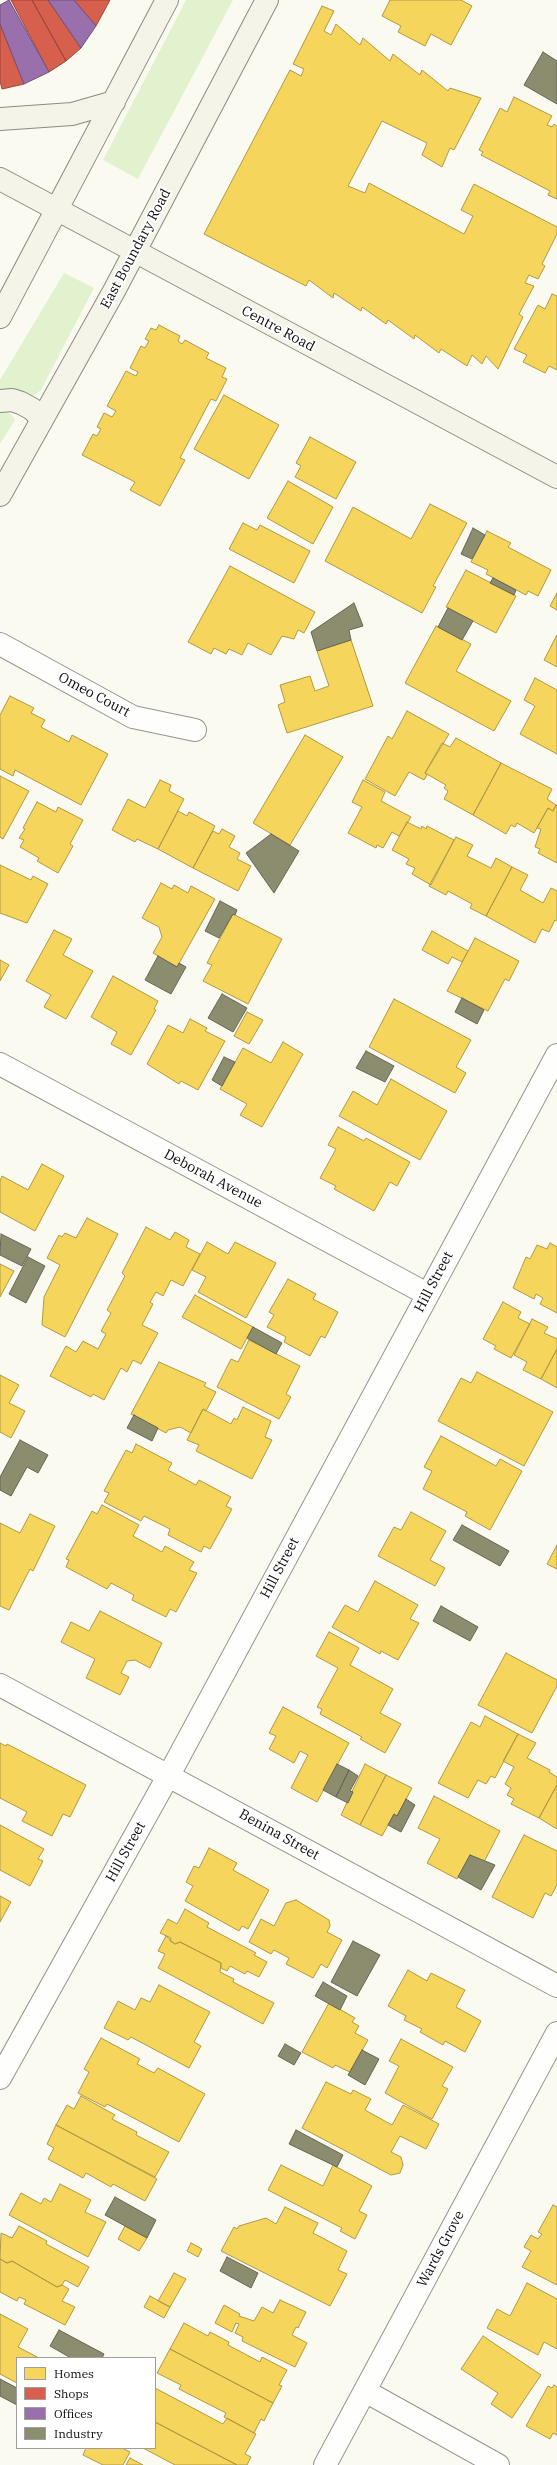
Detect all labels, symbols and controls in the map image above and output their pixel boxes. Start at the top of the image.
street label: East Boundary Road [97,186,175,312]
street label: Centre Road [238,303,318,355]
street label: Omeo Court [55,669,133,721]
street label: Deborah Avenue [161,1146,265,1212]
street label: Hill Street [411,1249,457,1315]
street label: Hill Street [257,1535,303,1601]
street label: Benina Street [236,1806,322,1864]
street label: Hill Street [103,1819,149,1885]
street label: Wards Grove [414,2208,468,2290]
legend [16,2357,156,2449]
text: Homes [54,2366,94,2381]
text: Shops [54,2386,89,2401]
text: Offices [54,2406,93,2421]
text: Industry [54,2426,103,2441]

